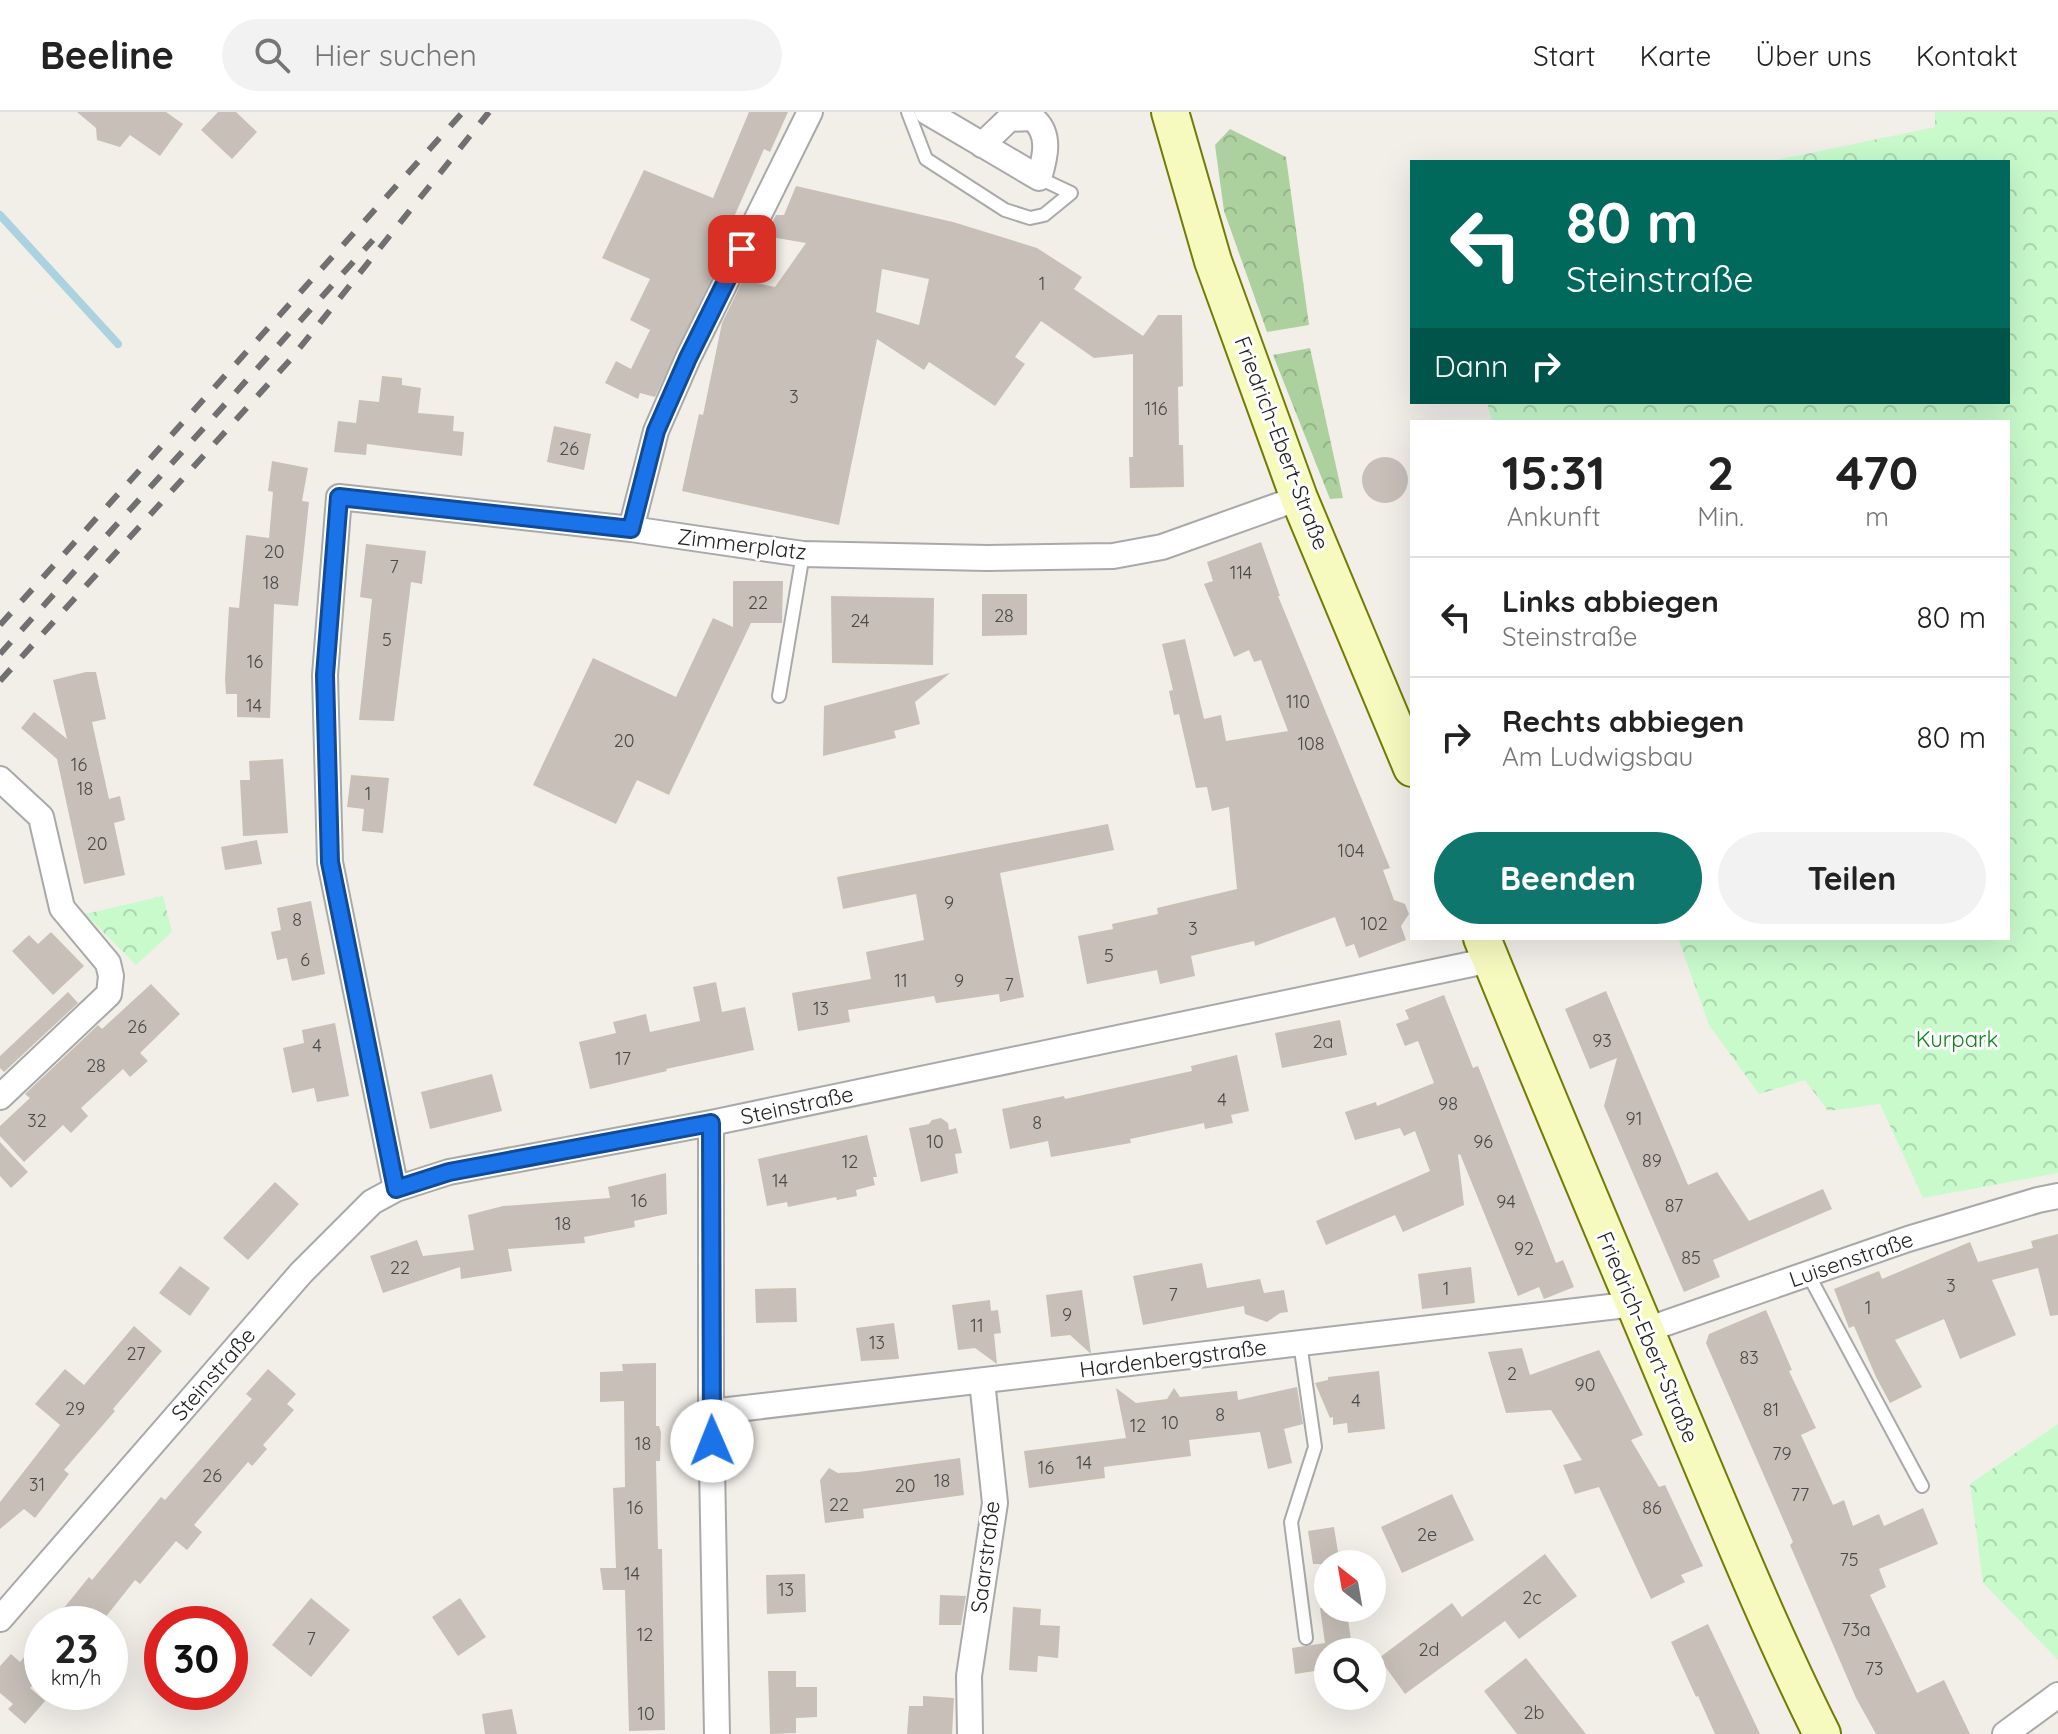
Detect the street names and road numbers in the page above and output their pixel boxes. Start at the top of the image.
street label: Friedrich-Ebert-Straße [1228,332,1336,554]
street label: Zimmerplatz [676,522,808,566]
street label: Steinstraße [738,1079,856,1131]
street label: Luisenstraße [1785,1225,1917,1293]
street label: Friedrich-Ebert-Straße [1591,1227,1705,1447]
street label: Steinstraße [165,1322,261,1426]
street label: Hardenbergstraße [1078,1333,1268,1383]
street label: Saarstraße [964,1499,1006,1615]

